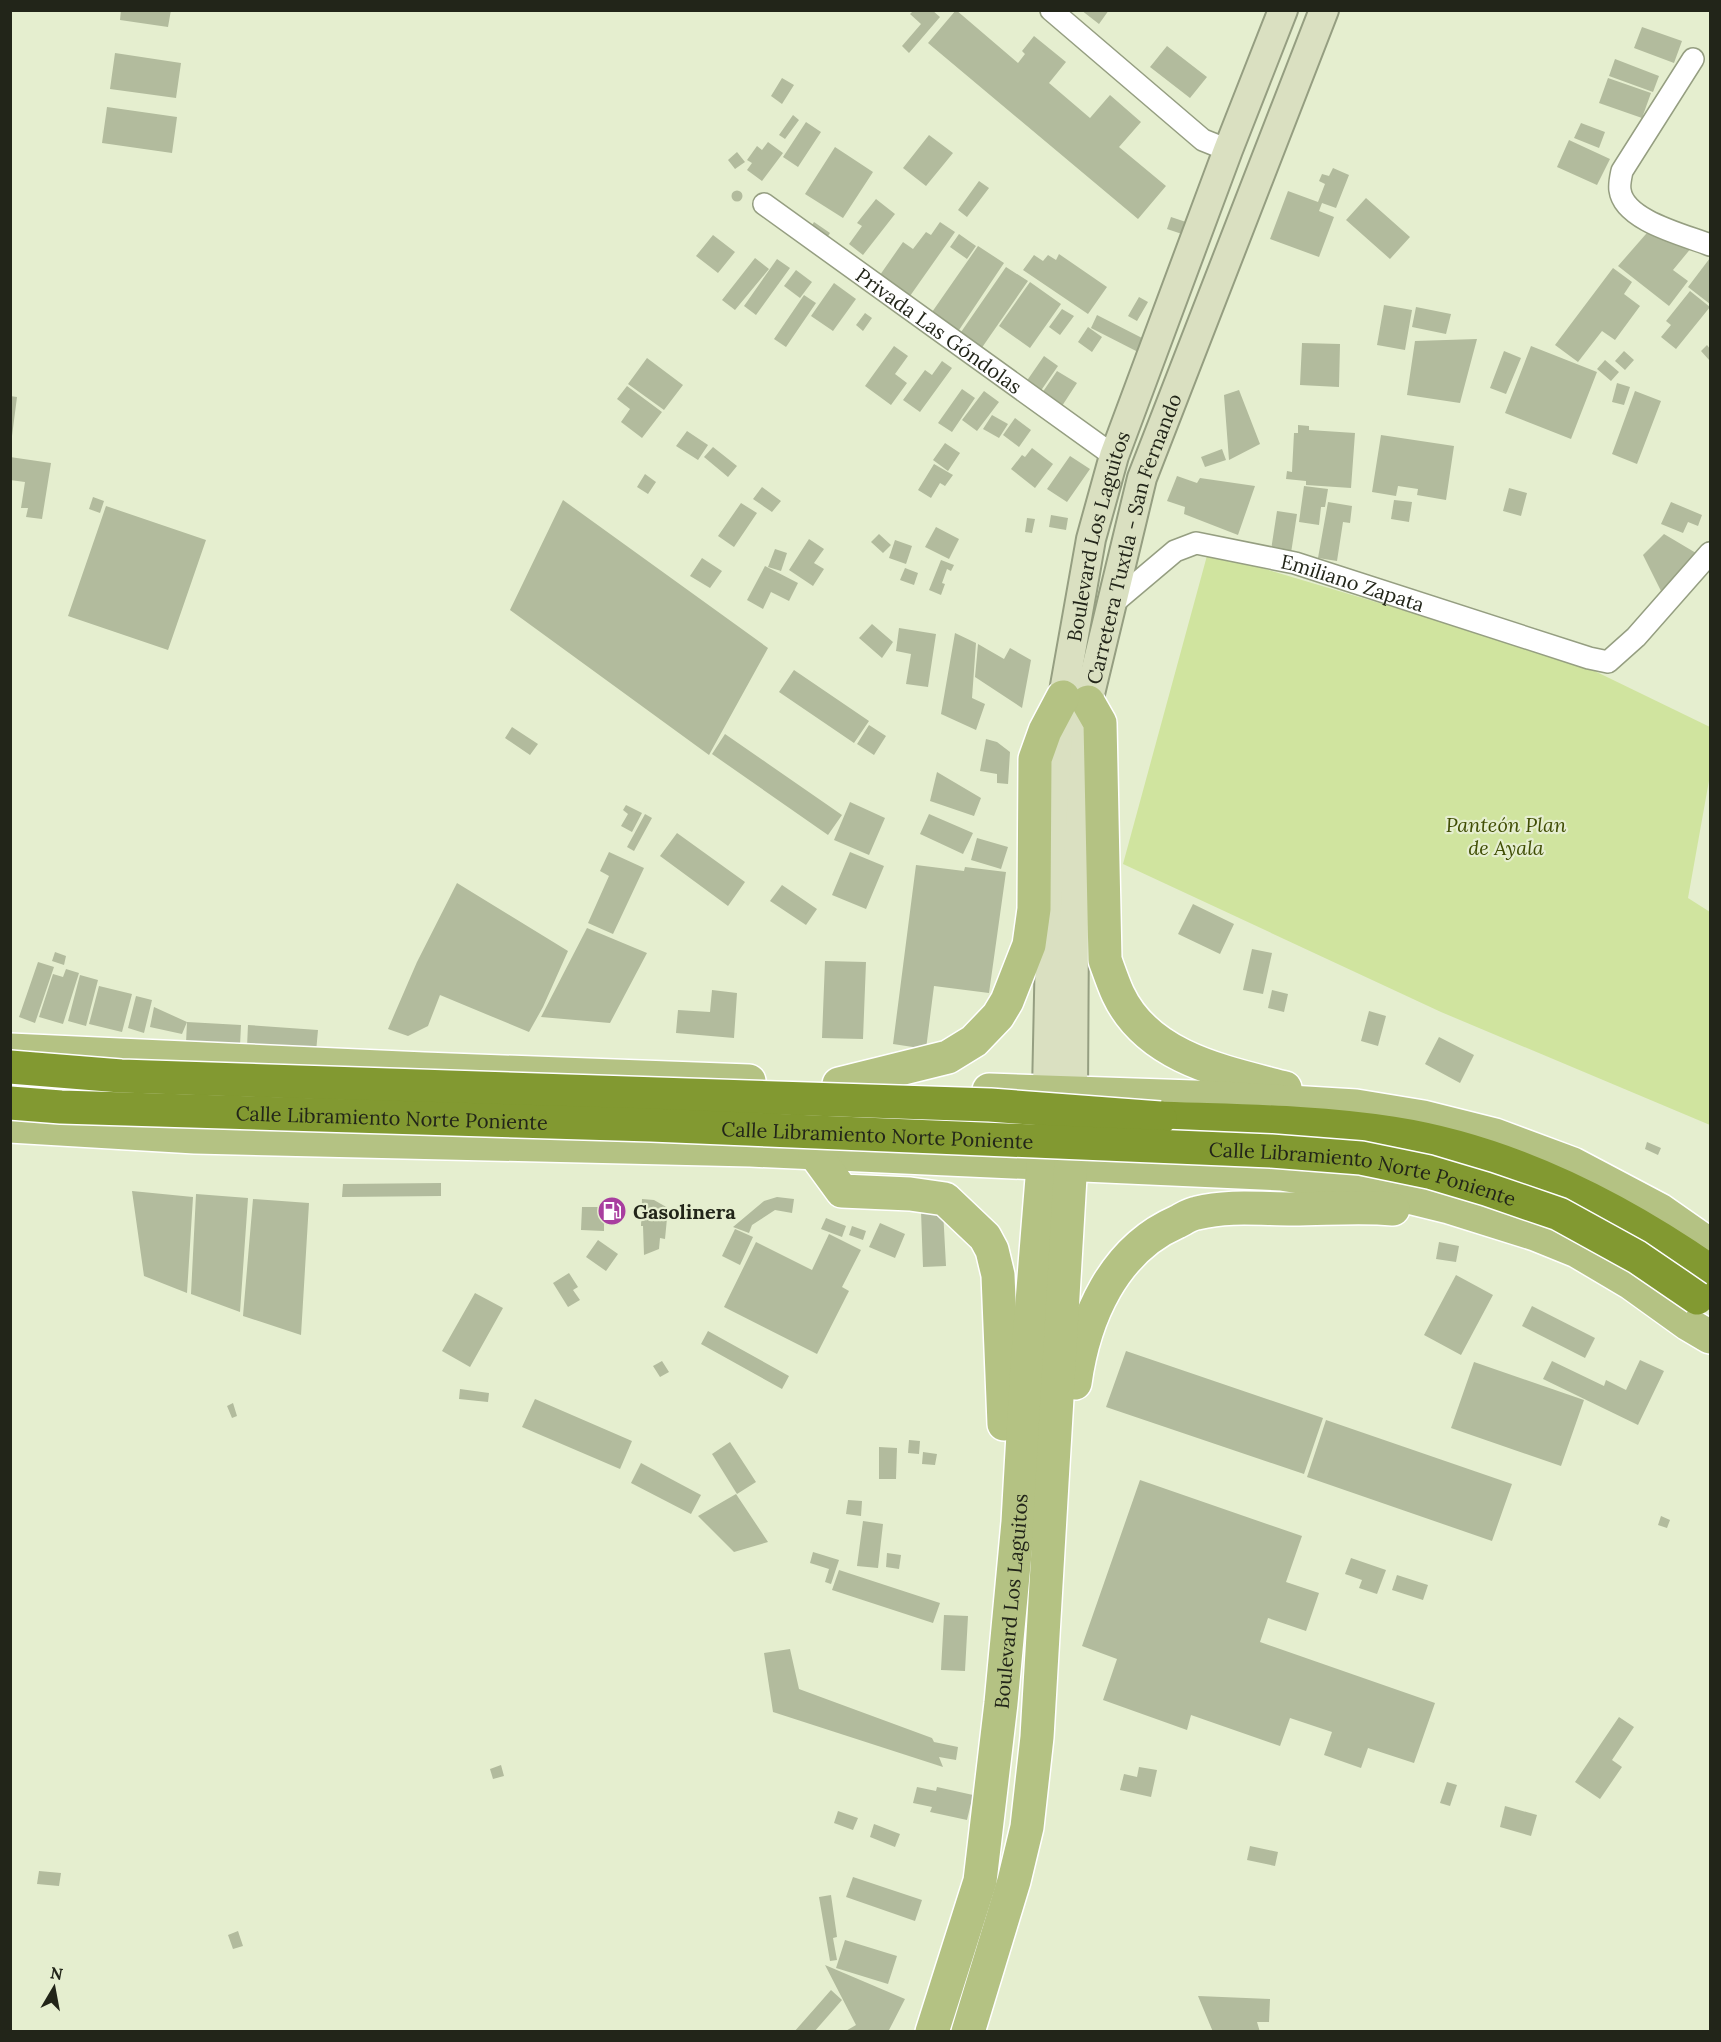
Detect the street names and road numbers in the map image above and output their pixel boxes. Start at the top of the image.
street label: Privada Las Góndolas [851,262,1027,398]
street label: Carretera Tuxtla - San Fernando [1080,390,1186,687]
street label: Boulevard Los Laguitos [1061,427,1135,644]
street label: Emiliano Zapata [1279,548,1428,617]
street label: Calle Libramiento Norte Poniente [235,1100,548,1134]
street label: Calle Libramiento Norte Poniente [721,1115,1034,1154]
street label: Calle Libramiento Norte Poniente [1208,1136,1520,1211]
street label: Boulevard Los Laguitos [988,1493,1032,1710]

